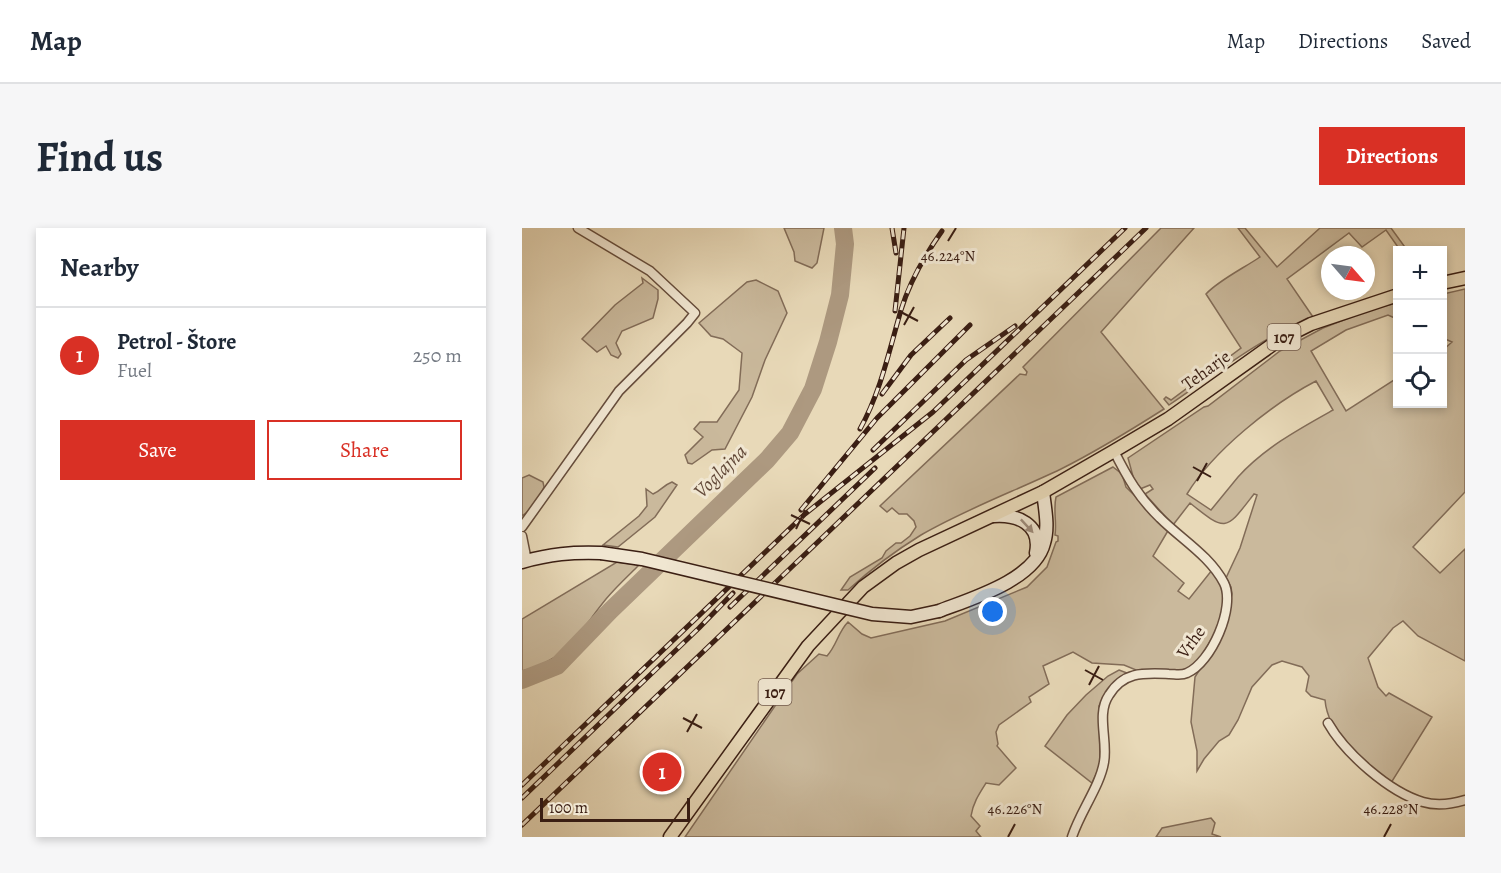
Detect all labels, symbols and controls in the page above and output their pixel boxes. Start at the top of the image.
text: Map [30,22,82,60]
text: Map [1227,27,1265,55]
text: Directions [1298,27,1388,55]
text: Saved [1421,27,1471,55]
button: Directions [1319,127,1465,185]
text: Find us [36,128,163,185]
text: 46.224°N [921,246,976,266]
north arrow [1321,246,1375,300]
map controls [1393,246,1447,408]
button: + [1393,246,1447,300]
text: Nearby [60,250,139,285]
button: − [1393,300,1447,354]
road number: 107 [1268,324,1300,350]
text: Petrol - Štore [117,327,236,357]
text: 1 [76,342,83,369]
text: 250 m [413,342,462,369]
street label: Teharje [1177,344,1235,396]
button: locate [1393,354,1447,408]
text: Fuel [117,357,152,384]
button: Save [60,420,255,480]
button: Share [267,420,462,480]
water label: Voglajna [688,439,753,504]
one-way arrow [1020,519,1034,533]
your location [978,597,1007,626]
street label: Vrhe [1170,621,1211,664]
road number: 107 [758,679,792,705]
pin: 1 [642,750,682,794]
scale bar [540,795,690,822]
text: 100 m [549,797,588,819]
text: 46.226°N [988,799,1043,819]
text: 46.228°N [1363,799,1419,819]

